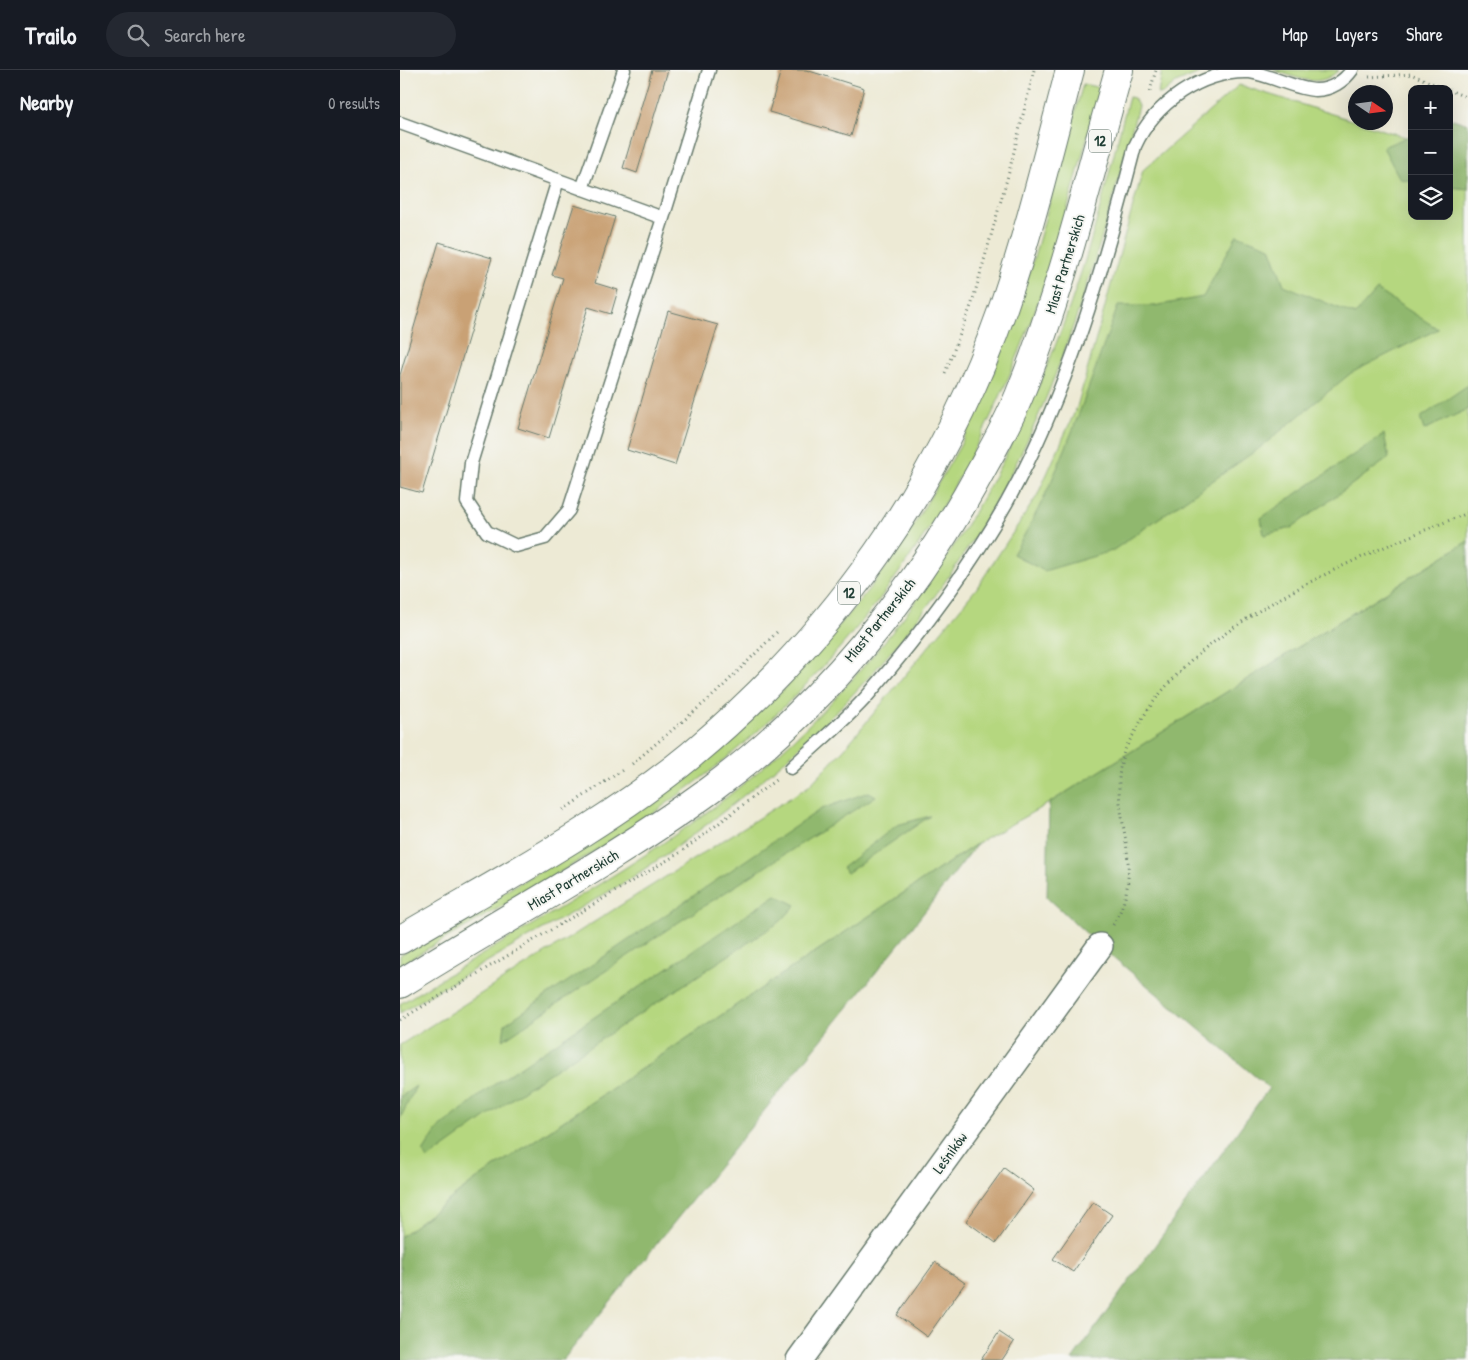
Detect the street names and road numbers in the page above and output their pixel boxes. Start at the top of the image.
road number: 12 [1089,129,1111,152]
street label: Miast Partnerskich [1039,212,1090,316]
street label: Miast Partnerskich [839,573,920,666]
road number: 12 [838,582,860,604]
street label: Miast Partnerskich [523,844,622,915]
street label: Leśników [927,1128,972,1178]

